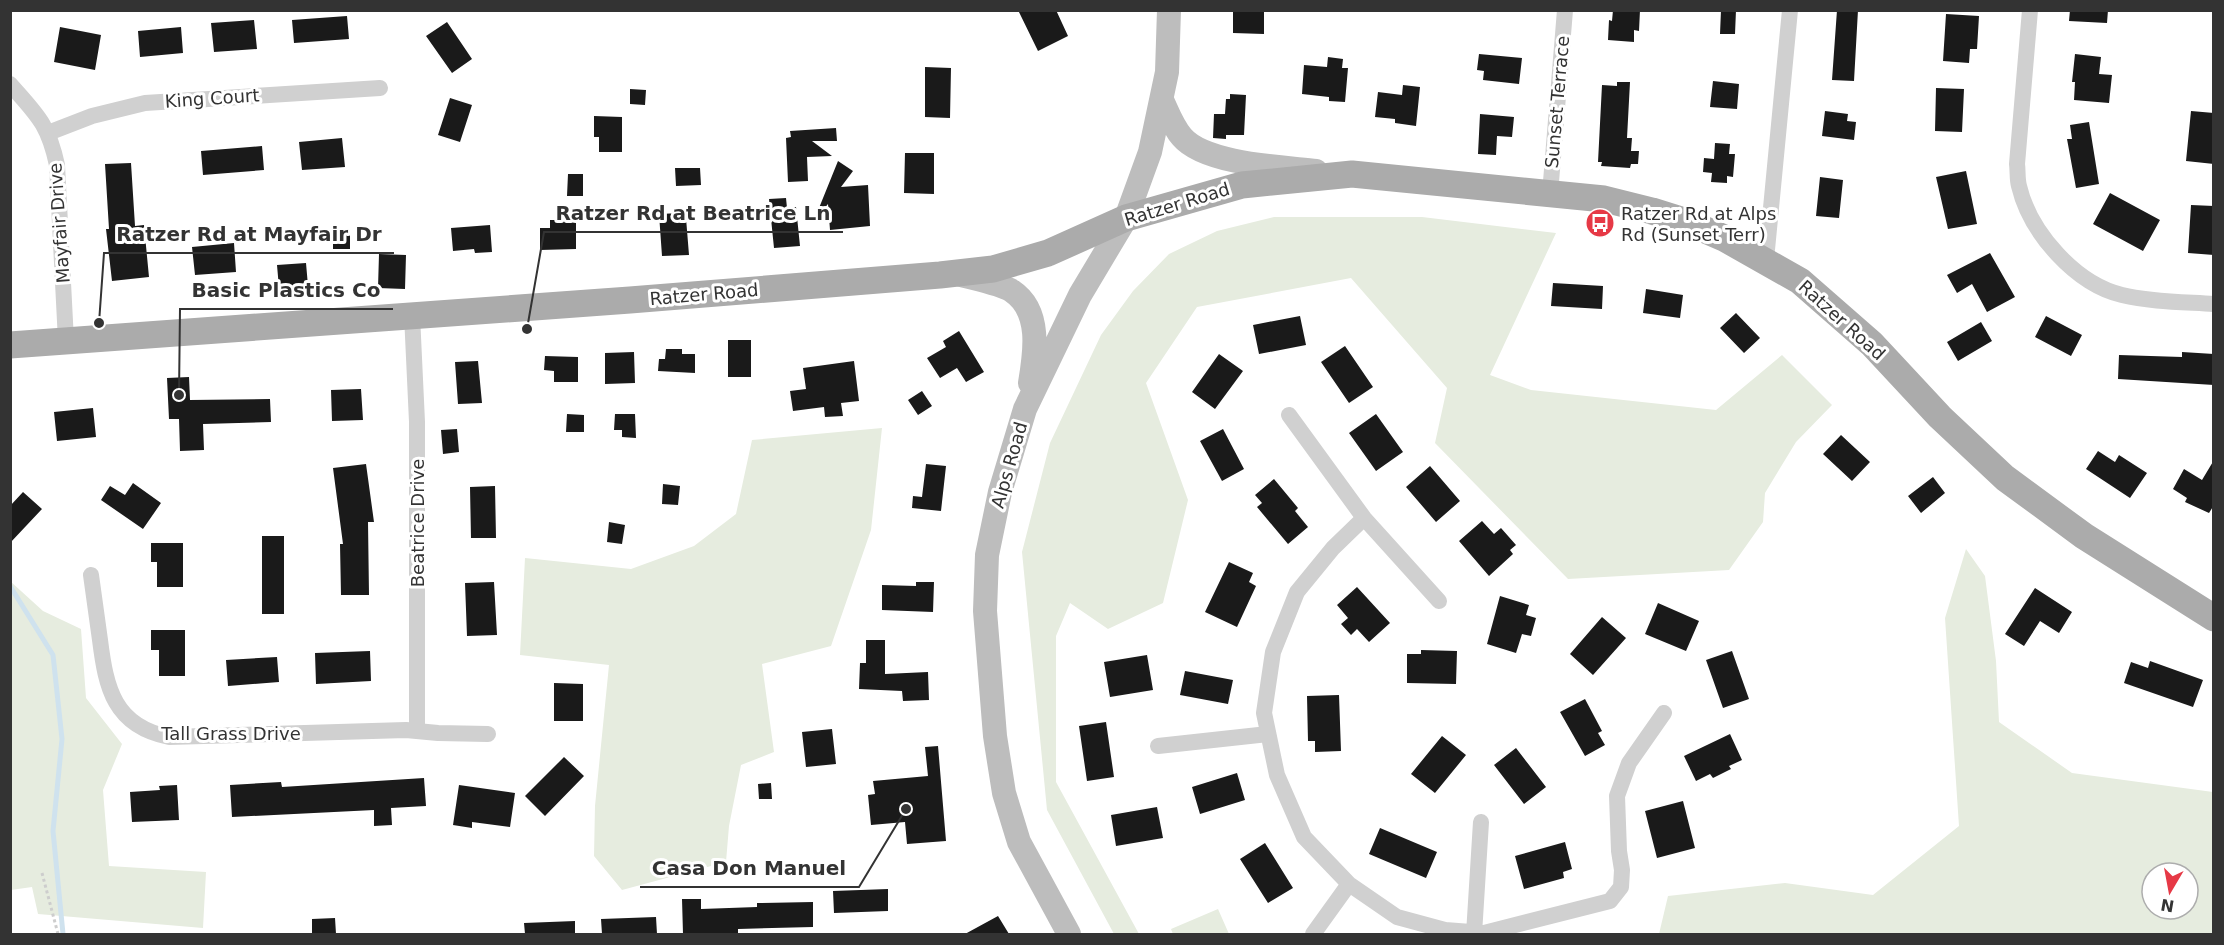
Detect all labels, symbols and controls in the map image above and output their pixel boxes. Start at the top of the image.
street label: Sunset Terrace [1541,35,1573,169]
street label: King Court [164,84,260,112]
street label: Mayfair Drive [44,162,74,284]
street label: Ratzer Road [1122,178,1232,230]
callout: Ratzer Rd at Beatrice Ln [544,194,843,232]
text: Ratzer Rd at Beatrice Ln [555,201,831,225]
place label: Ratzer Rd at Alps Rd (Sunset Terr) [1621,203,1776,245]
bus stop icon: Ratzer Rd at Alps Rd (Sunset Terr) [1584,207,1616,239]
callout: Ratzer Rd at Mayfair Dr [104,215,394,253]
text: Ratzer Rd at Mayfair Dr [116,222,382,246]
callout: Basic Plastics Co [180,271,393,309]
street label: Ratzer Road [1794,276,1890,364]
text: Basic Plastics Co [192,278,380,302]
street label: Ratzer Road [649,279,759,309]
street label: Alps Road [987,419,1031,511]
street label: Beatrice Drive [407,459,428,587]
street label: Tall Grass Drive [160,723,301,744]
callout: Casa Don Manuel [640,849,859,887]
text: Casa Don Manuel [652,856,846,880]
north arrow [2140,861,2200,921]
text: N [2159,895,2176,916]

